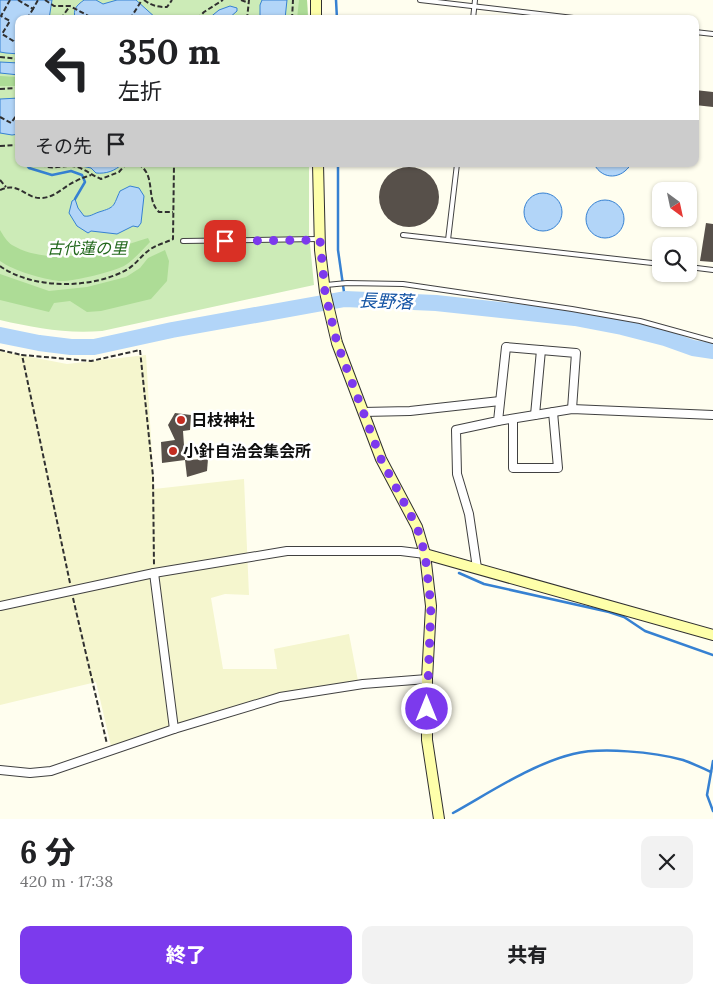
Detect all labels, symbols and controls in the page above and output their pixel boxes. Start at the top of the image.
text: 350 m [118,29,220,74]
icon: left [35,35,100,100]
text: 左折 [118,77,162,105]
icon: arrive [102,130,130,158]
text: その先 [35,134,92,158]
north arrow [652,182,698,228]
map controls [652,182,697,282]
pin [204,220,246,262]
icon: arrive [211,227,239,255]
button: search [652,237,697,282]
park label: 古代蓮の里 [47,238,128,258]
water label: 長野落 [359,289,416,314]
place label: 日枝神社 [191,410,255,430]
marker: 日枝神社 [175,414,187,426]
place label: 小針自治会集会所 [183,441,311,461]
marker: 小針自治会集会所 [167,445,179,457]
position arrow [400,682,452,734]
text: 6 分 [20,833,75,871]
button: close [641,836,693,888]
text: 420 m · 17:38 [20,871,113,891]
button: 終了 [20,926,352,984]
button: 共有 [362,926,693,984]

